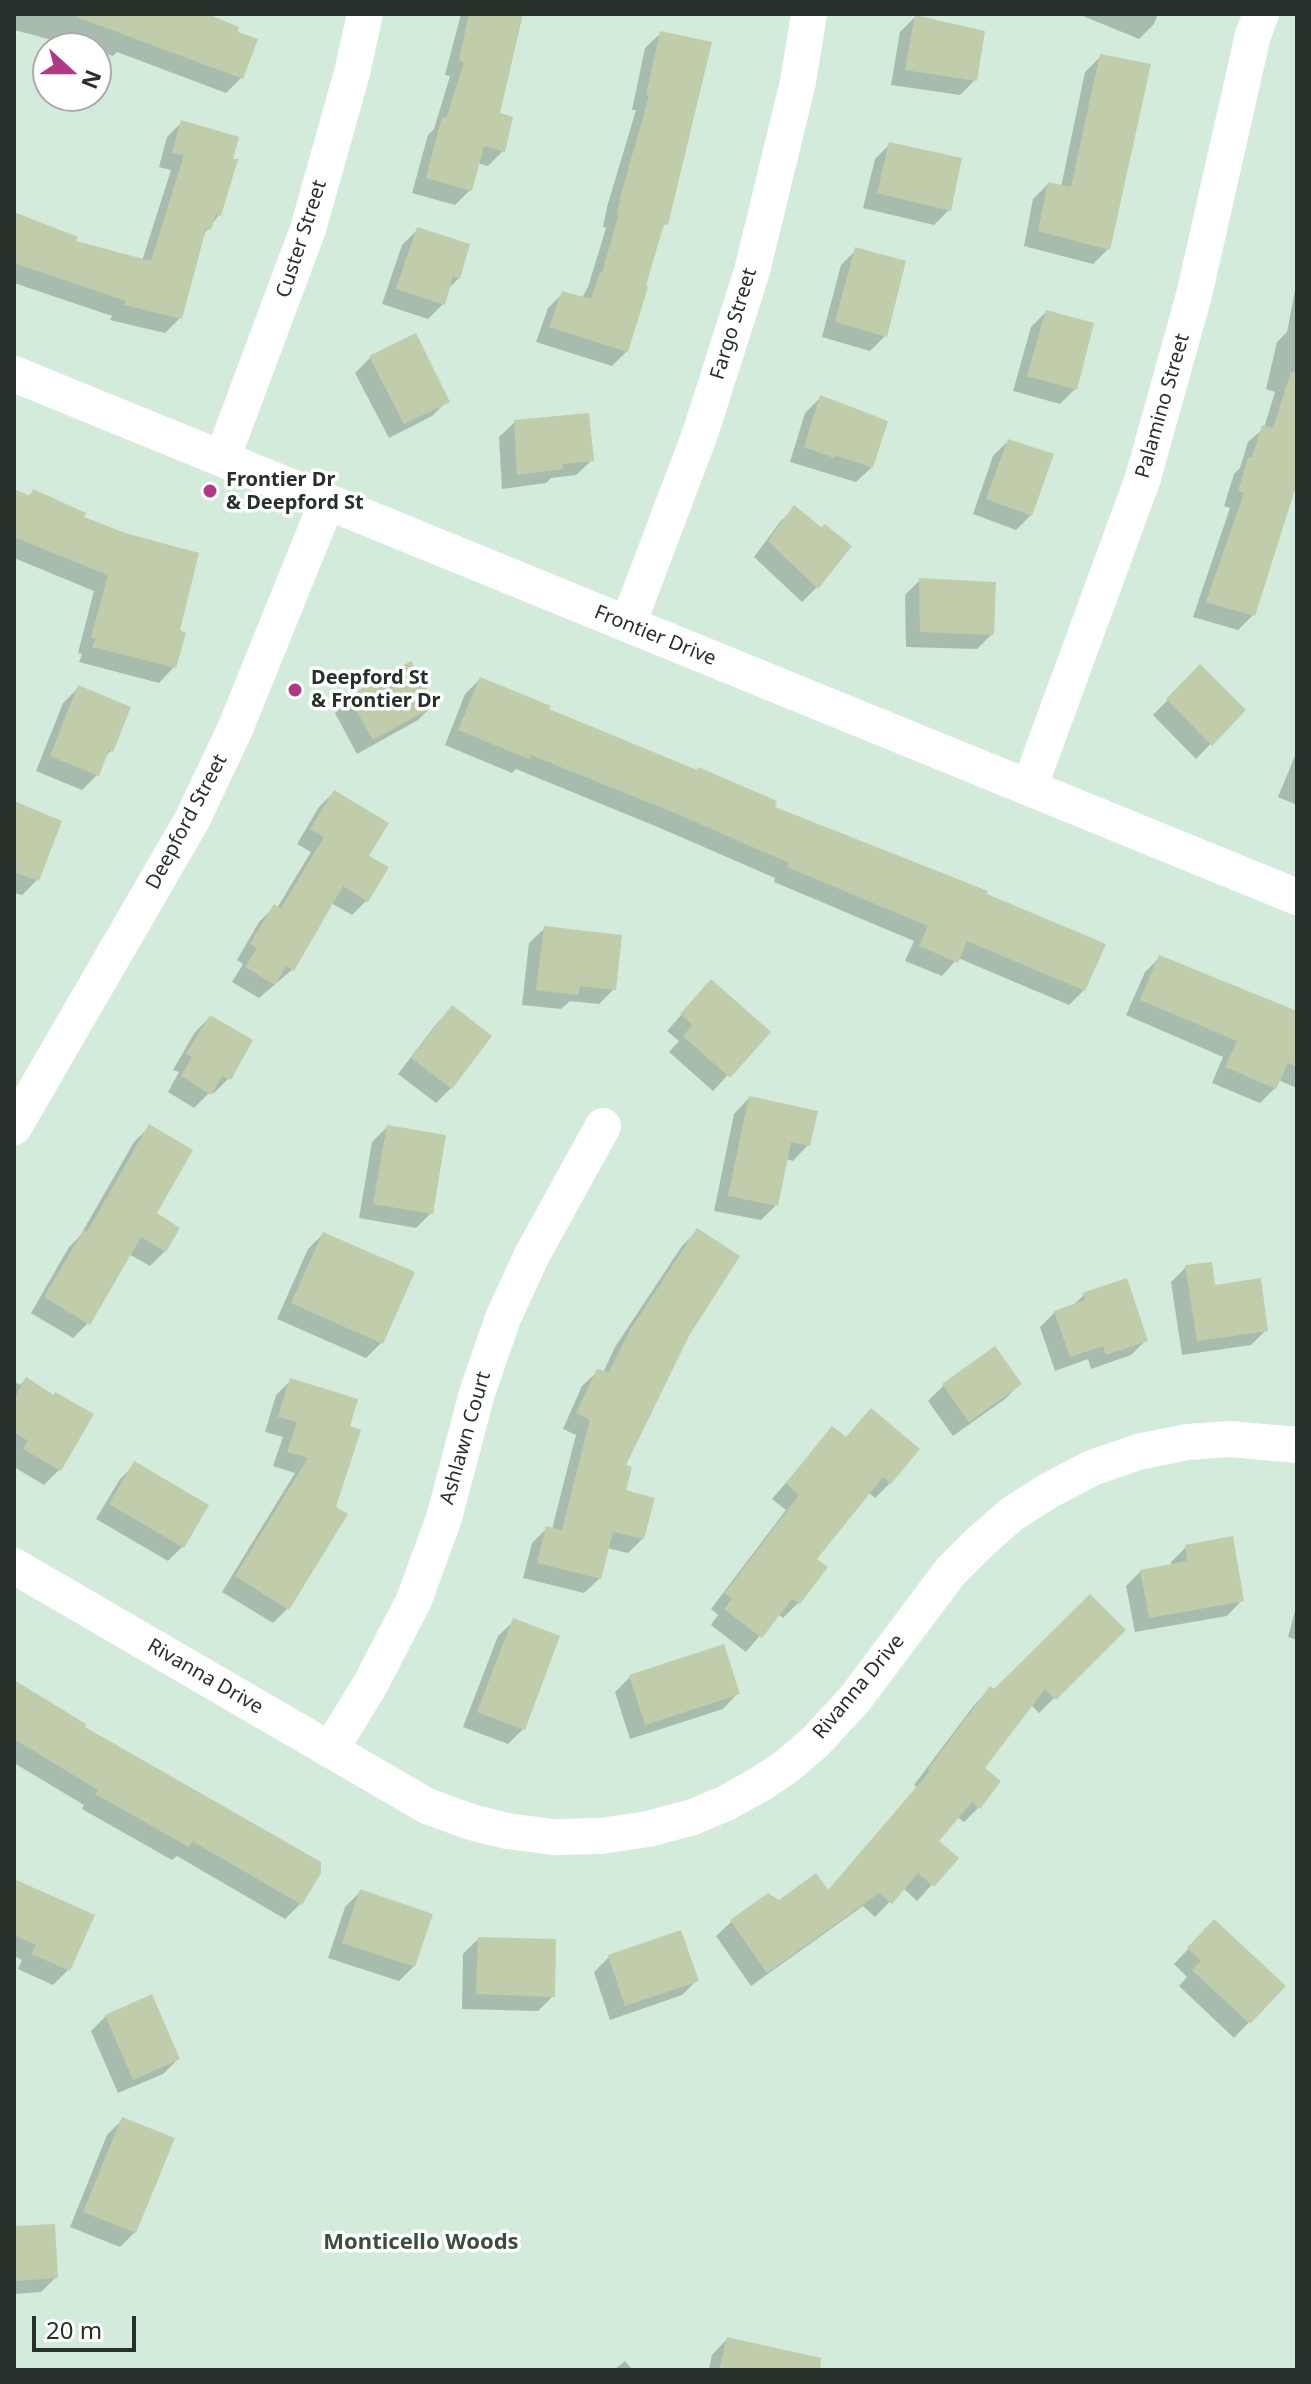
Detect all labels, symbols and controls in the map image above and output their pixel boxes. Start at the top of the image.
north arrow [32,32,112,112]
text: N [75,66,110,94]
street label: Custer Street [272,177,332,301]
street label: Fargo Street [706,265,762,383]
street label: Palamino Street [1131,331,1195,481]
place label: Frontier Dr & Deepford St [226,468,364,515]
marker: Frontier Dr & Deepford St [201,482,219,500]
street label: Frontier Drive [591,601,719,671]
place label: Deepford St & Frontier Dr [311,666,441,713]
marker: Deepford St & Frontier Dr [286,681,304,699]
street label: Deepford Street [141,750,233,894]
street label: Ashlawn Court [436,1369,496,1507]
street label: Rivanna Drive [808,1630,910,1744]
street label: Rivanna Drive [143,1634,267,1720]
district label: Monticello Woods [323,2230,519,2256]
scale bar [36,2300,140,2350]
text: 20 m [46,2313,102,2346]

